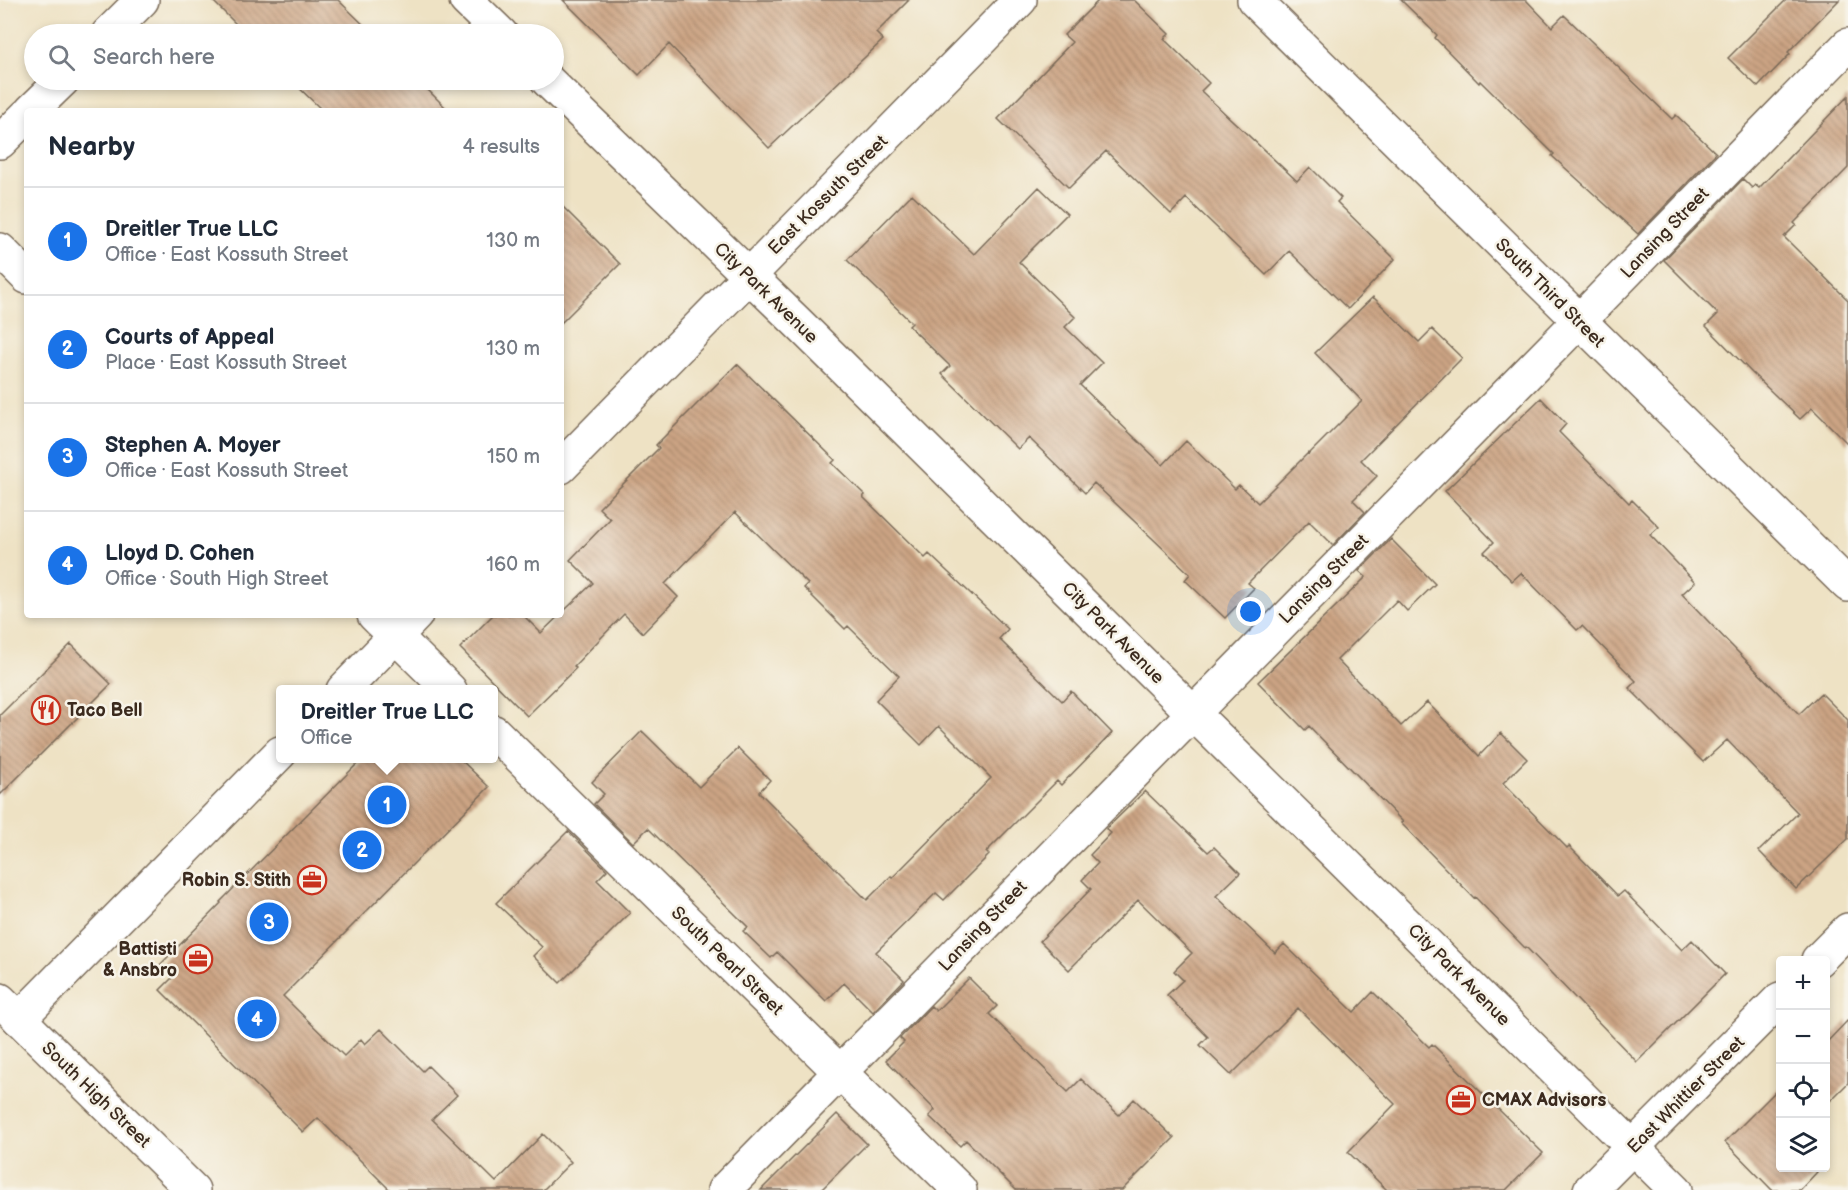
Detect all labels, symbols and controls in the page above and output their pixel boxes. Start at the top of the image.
search box [24,24,564,90]
icon: search [45,41,78,74]
text: Search here [93,44,215,71]
street label: East Kossuth Street [764,131,892,259]
text: Nearby [48,132,135,163]
text: 4 results [462,135,540,159]
street label: Lansing Street [1617,183,1714,283]
text: Dreitler True LLC [105,216,278,243]
text: 1 [63,229,72,253]
text: 130 m [486,229,540,253]
street label: South Third Street [1491,234,1609,352]
street label: City Park Avenue [710,238,822,348]
text: Office · East Kossuth Street [105,243,348,267]
text: Courts of Appeal [105,324,274,351]
text: 2 [62,337,73,361]
text: 130 m [486,337,540,361]
text: Place · East Kossuth Street [105,351,347,375]
text: Stephen A. Moyer [105,432,280,459]
text: 3 [62,445,73,469]
text: 150 m [487,445,540,469]
text: Office · East Kossuth Street [105,459,348,483]
street label: Lansing Street [1275,530,1373,628]
text: Lloyd D. Cohen [105,540,255,567]
text: 4 [62,553,73,577]
text: 160 m [486,553,540,577]
text: Office · South High Street [105,567,328,591]
street label: City Park Avenue [1058,578,1169,689]
your location [1236,597,1265,626]
popup [276,685,498,763]
restaurant icon: Taco Bell [30,694,62,726]
text: Dreitler True LLC [300,699,474,726]
place label: Taco Bell [67,700,143,721]
text: Office [300,726,352,750]
pin: 1 [368,782,406,828]
pin: 2 [342,828,382,872]
office icon: Robin S. Stith [296,864,328,896]
place label: Robin S. Stith [182,870,291,891]
street label: Lansing Street [935,876,1032,976]
pin: 3 [250,900,288,944]
street label: South Pearl Street [667,902,788,1020]
street label: City Park Avenue [1404,920,1515,1031]
place label: Battisti & Ansbro [103,939,177,981]
office icon: Battisti & Ansbro [182,943,214,975]
map controls [1776,956,1830,1172]
button: + [1776,956,1830,1010]
pin: 4 [238,996,276,1042]
button: − [1776,1010,1830,1064]
street label: East Whittier Street [1623,1032,1749,1158]
street label: South High Street [37,1038,155,1153]
button: locate [1776,1064,1830,1118]
office icon: CMAX Advisors [1445,1084,1477,1116]
place label: CMAX Advisors [1482,1090,1607,1111]
button: layers [1776,1118,1830,1172]

